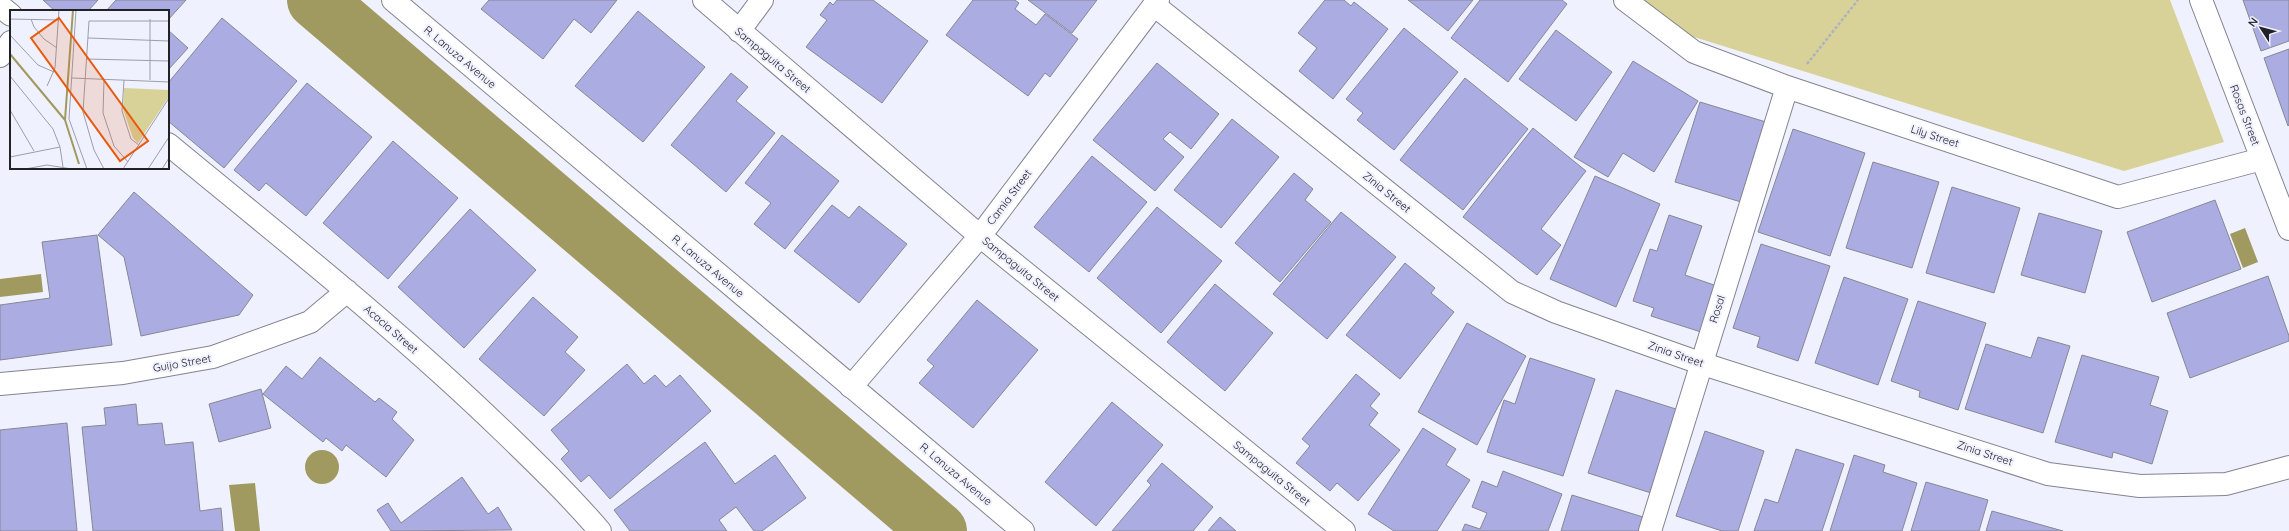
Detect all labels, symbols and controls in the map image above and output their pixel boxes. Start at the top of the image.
north arrow [2241,8,2281,48]
inset map [10,10,169,169]
text: N [2245,15,2261,30]
street label: R. Lanuza Avenue [421,23,499,91]
street label: Sampaguita Street [732,24,814,96]
street label: Rosas Street [2227,83,2263,148]
street label: Lily Street [1909,122,1961,150]
street label: Camia Street [984,166,1035,228]
street label: Zinia Street [1360,168,1414,216]
street label: R. Lanuza Avenue [669,232,747,300]
street label: Sampaguita Street [980,234,1063,305]
street label: Rosal [1706,293,1728,325]
street label: Acacia Street [361,302,421,357]
street label: Zinia Street [1646,338,1706,370]
street label: Guijo Street [152,351,212,375]
street label: Zinia Street [1955,437,2015,469]
street label: Sampaguita Street [1231,438,1314,509]
street label: R. Lanuza Avenue [917,440,995,508]

